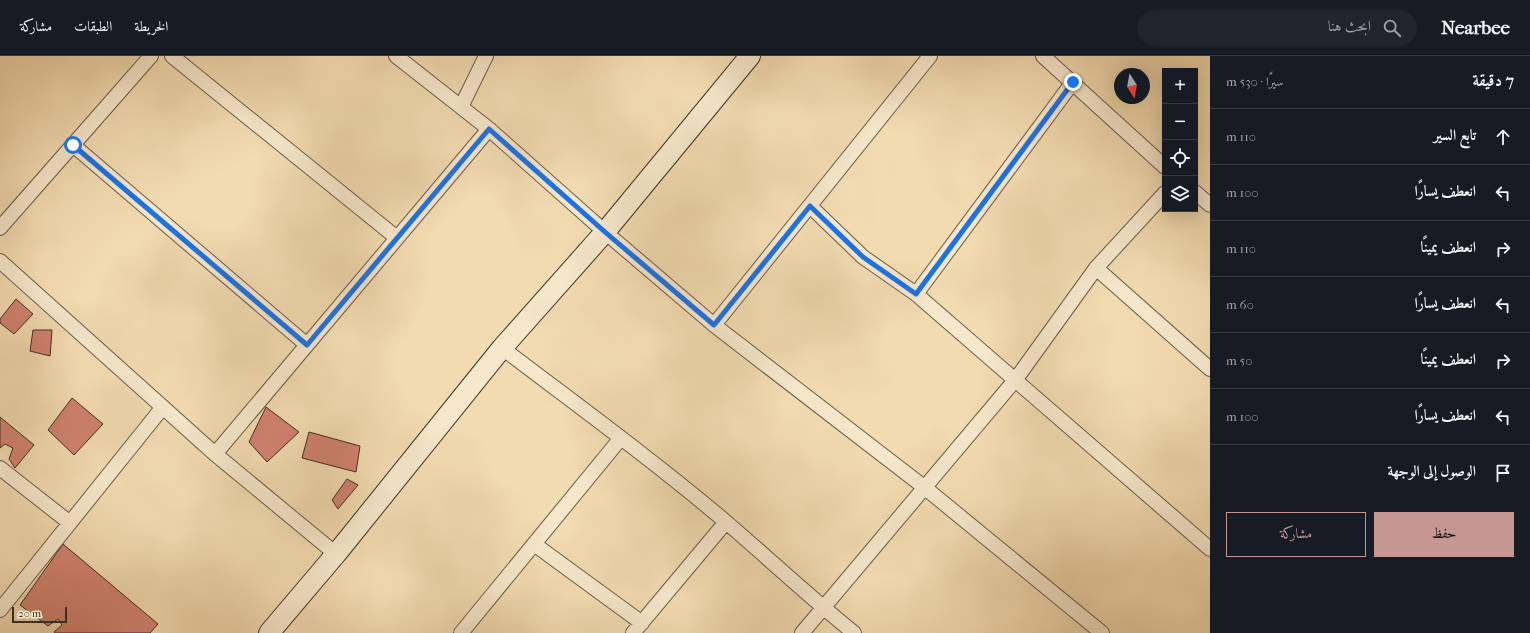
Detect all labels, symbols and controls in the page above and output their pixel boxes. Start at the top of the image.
search box [1137,10,1417,46]
text: ابحث هنا [1328,17,1371,35]
icon: search [1381,17,1403,39]
text: Nearbee [1441,17,1510,39]
text: مشاركة [20,18,52,35]
text: الطبقات [74,18,112,35]
text: الخريطة [134,18,168,35]
north arrow [1114,68,1150,104]
map controls [1162,68,1198,212]
button: + [1162,68,1198,104]
text: 7 دقيقة [1472,70,1514,90]
route end [1064,73,1082,91]
text: سيرًا · 530 m [1226,74,1283,89]
button: − [1162,104,1198,140]
text: تابع السير [1434,126,1476,144]
icon: ahead [1492,126,1514,148]
text: 110 m [1226,129,1256,144]
route start [64,136,82,154]
button: locate [1162,140,1198,176]
button: layers [1162,176,1198,212]
text: انعطف يسارًا [1415,182,1476,200]
icon: left [1492,182,1514,204]
text: 100 m [1226,185,1259,200]
text: انعطف يمينًا [1421,238,1476,256]
icon: right [1492,238,1514,260]
text: 110 m [1226,241,1256,256]
text: انعطف يسارًا [1415,294,1476,312]
icon: left [1492,294,1514,316]
text: 60 m [1226,297,1254,312]
text: انعطف يمينًا [1421,350,1476,368]
icon: right [1492,350,1514,372]
text: 50 m [1226,353,1252,368]
text: انعطف يسارًا [1415,406,1476,424]
icon: left [1492,406,1514,428]
text: 100 m [1226,409,1259,424]
text: الوصول إلى الوجهة [1387,462,1476,480]
icon: arrive [1492,462,1514,484]
button: مشاركة [1226,512,1366,557]
button: حفظ [1374,512,1514,557]
scale bar [12,605,67,624]
text: 20 m [18,607,41,620]

